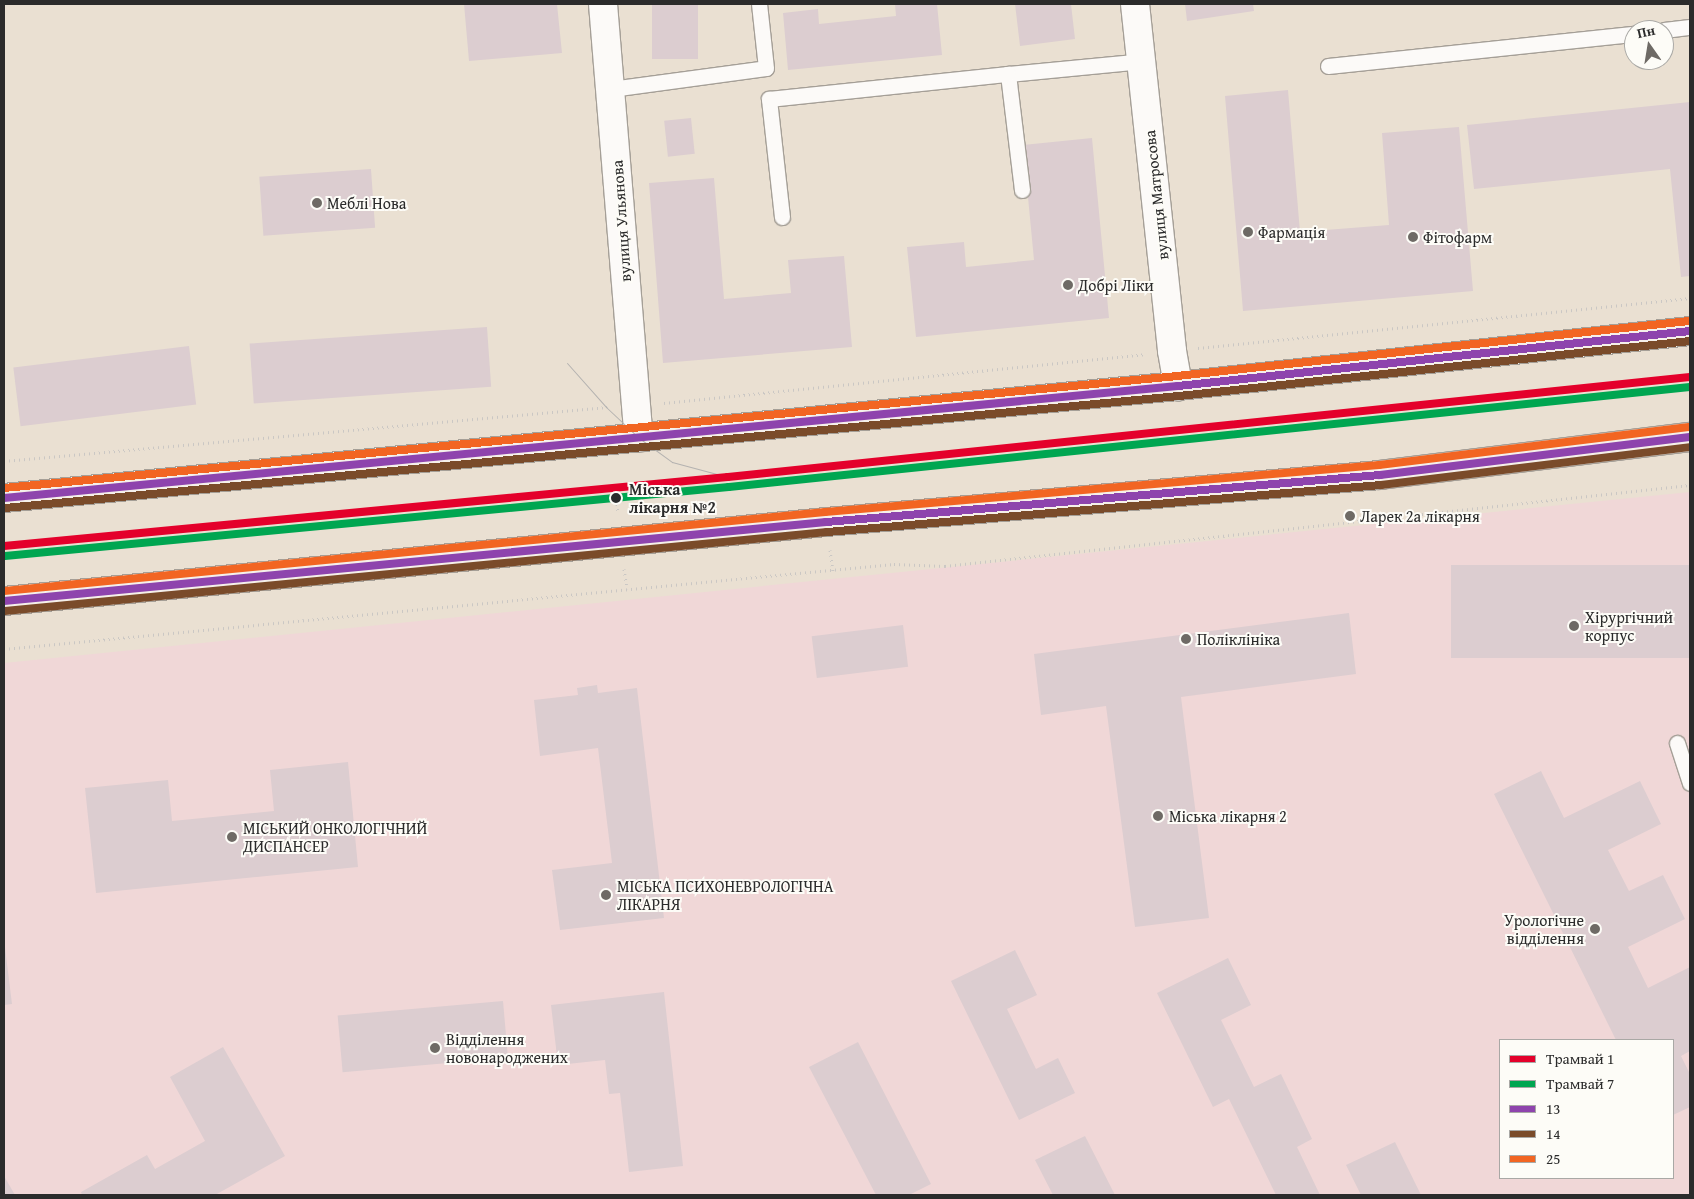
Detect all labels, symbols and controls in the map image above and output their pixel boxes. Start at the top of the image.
north arrow [1624,20,1674,70]
text: Пн [1635,20,1657,43]
street label: вулиця Матросова [1140,129,1172,261]
street label: вулиця Ульянова [607,159,635,283]
place label: Меблі Нова [327,193,406,213]
marker: Меблі Нова [311,197,323,209]
place label: Фармація [1258,222,1325,242]
marker: Фармація [1242,226,1254,238]
place label: Фітофарм [1423,227,1492,247]
marker: Фітофарм [1407,231,1419,243]
place label: Добрі Ліки [1078,275,1154,295]
marker: Добрі Ліки [1062,279,1074,291]
place label: Міська лікарня №2 [629,479,716,517]
marker: Міська лікарня №2 [607,489,625,507]
place label: Ларек 2а лікарня [1360,506,1480,526]
marker: Ларек 2а лікарня [1344,510,1356,522]
place label: Хірургічний корпус [1585,607,1673,645]
marker: Хірургічний корпус [1567,619,1581,633]
place label: Поліклініка [1197,629,1280,649]
marker: Поліклініка [1179,632,1193,646]
place label: Міська лікарня 2 [1169,806,1287,826]
marker: Міська лікарня 2 [1151,809,1165,823]
place label: МІСЬКИЙ ОНКОЛОГІЧНИЙ ДИСПАНСЕР [243,818,427,856]
marker: МІСЬКИЙ ОНКОЛОГІЧНИЙ ДИСПАНСЕР [225,830,239,844]
place label: МІСЬКА ПСИХОНЕВРОЛОГІЧНА ЛІКАРНЯ [617,876,833,914]
marker: МІСЬКА ПСИХОНЕВРОЛОГІЧНА ЛІКАРНЯ [599,888,613,902]
place label: Урологічне відділення [1504,910,1584,948]
marker: Урологічне відділення [1588,922,1602,936]
place label: Відділення новонароджених [446,1029,568,1067]
legend [1499,1039,1674,1179]
marker: Відділення новонароджених [428,1041,442,1055]
text: Трамвай 1 [1546,1048,1614,1069]
text: Трамвай 7 [1546,1073,1614,1094]
text: 13 [1546,1098,1560,1119]
text: 14 [1546,1123,1560,1144]
text: 25 [1546,1148,1560,1169]

